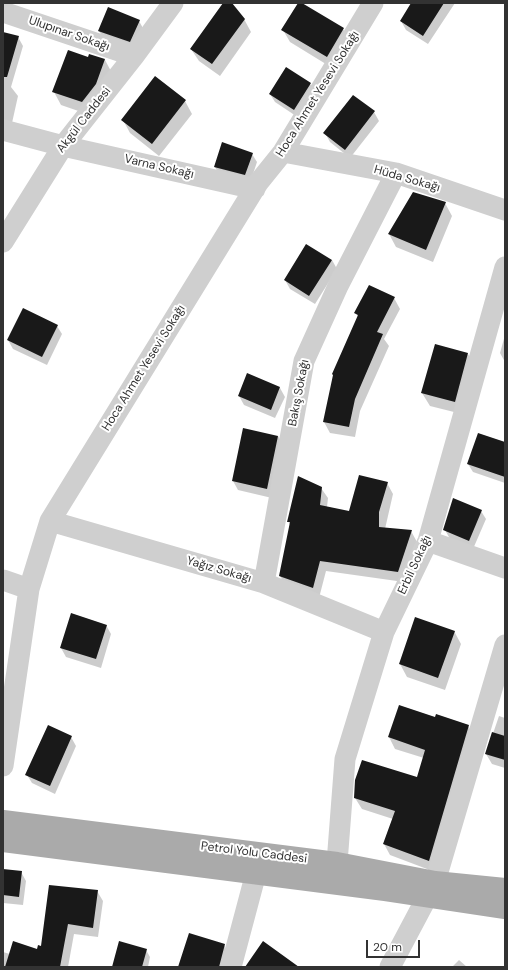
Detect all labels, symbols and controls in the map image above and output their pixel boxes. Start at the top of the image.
street label: Ulupınar Sokağı [27,13,111,55]
street label: Hoca Ahmet Yesevi Sokağı [273,28,363,160]
street label: Akgül Caddesi [54,84,114,156]
street label: Varna Sokağı [123,152,195,182]
street label: Hüda Sokağı [372,163,442,195]
street label: Hoca Ahmet Yesevi Sokağı [99,302,189,434]
street label: Bakış Sokağı [285,358,313,428]
street label: Erbil Sokağı [395,533,435,597]
street label: Yağız Sokağı [185,554,253,586]
street label: Petrol Yolu Caddesi [200,839,308,867]
scale bar [368,932,422,958]
text: 20 m [373,939,402,955]

